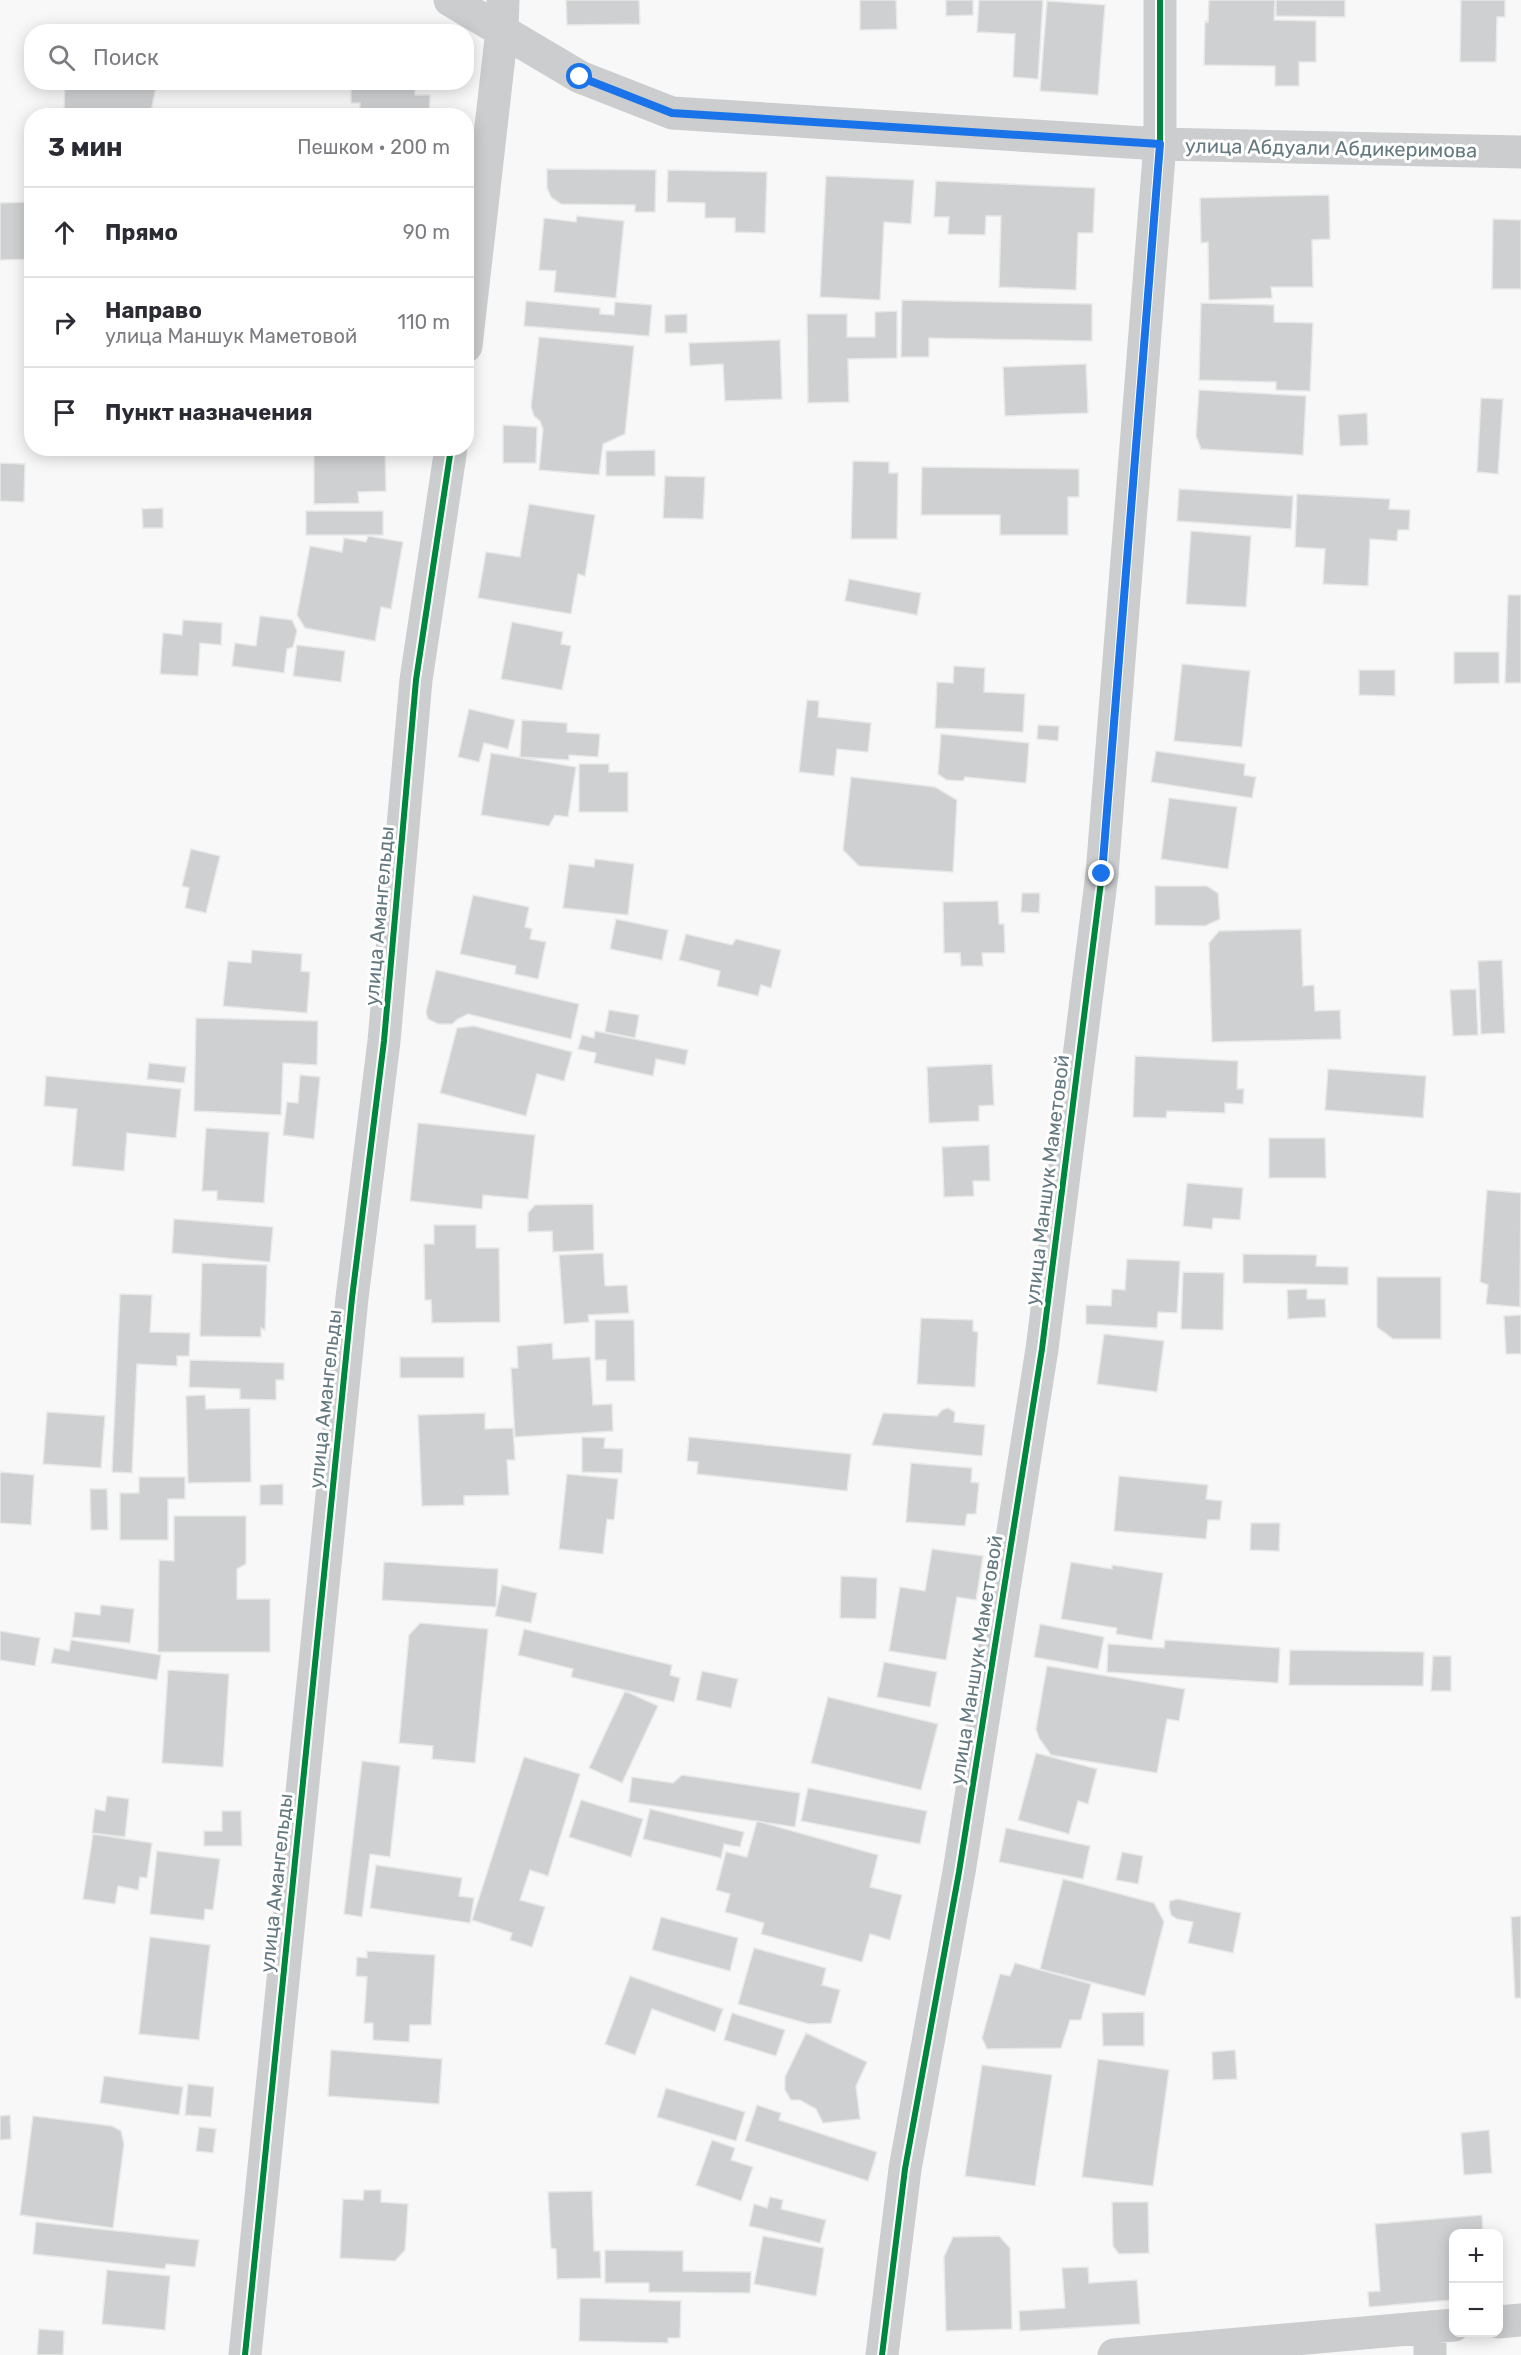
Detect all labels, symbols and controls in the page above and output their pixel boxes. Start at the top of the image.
search box [24,24,474,90]
icon: search [45,41,78,74]
text: Поиск [93,44,159,71]
route start [566,63,592,89]
text: 3 мин [48,132,123,163]
street label: улица Абдуали Абдикеримова [1185,133,1477,163]
text: Пешком · 200 m [297,135,450,159]
icon: ahead [48,216,81,249]
text: Прямо [105,219,178,246]
text: 90 m [403,220,450,244]
text: Направо [105,297,202,324]
icon: right [48,306,81,339]
text: 110 m [398,310,450,334]
text: улица Маншук Маметовой [105,324,357,348]
icon: arrive [48,396,81,429]
text: Пункт назначения [105,399,313,426]
street label: улица Амангельды [359,825,399,1007]
route end [1088,860,1114,886]
street label: улица Маншук Маметовой [1020,1053,1074,1307]
street label: улица Амангельды [304,1308,346,1490]
street label: улица Маншук Маметовой [944,1534,1008,1786]
street label: улица Амангельды [255,1792,297,1974]
map controls [1449,2229,1503,2337]
button: + [1449,2229,1503,2283]
button: − [1449,2283,1503,2337]

